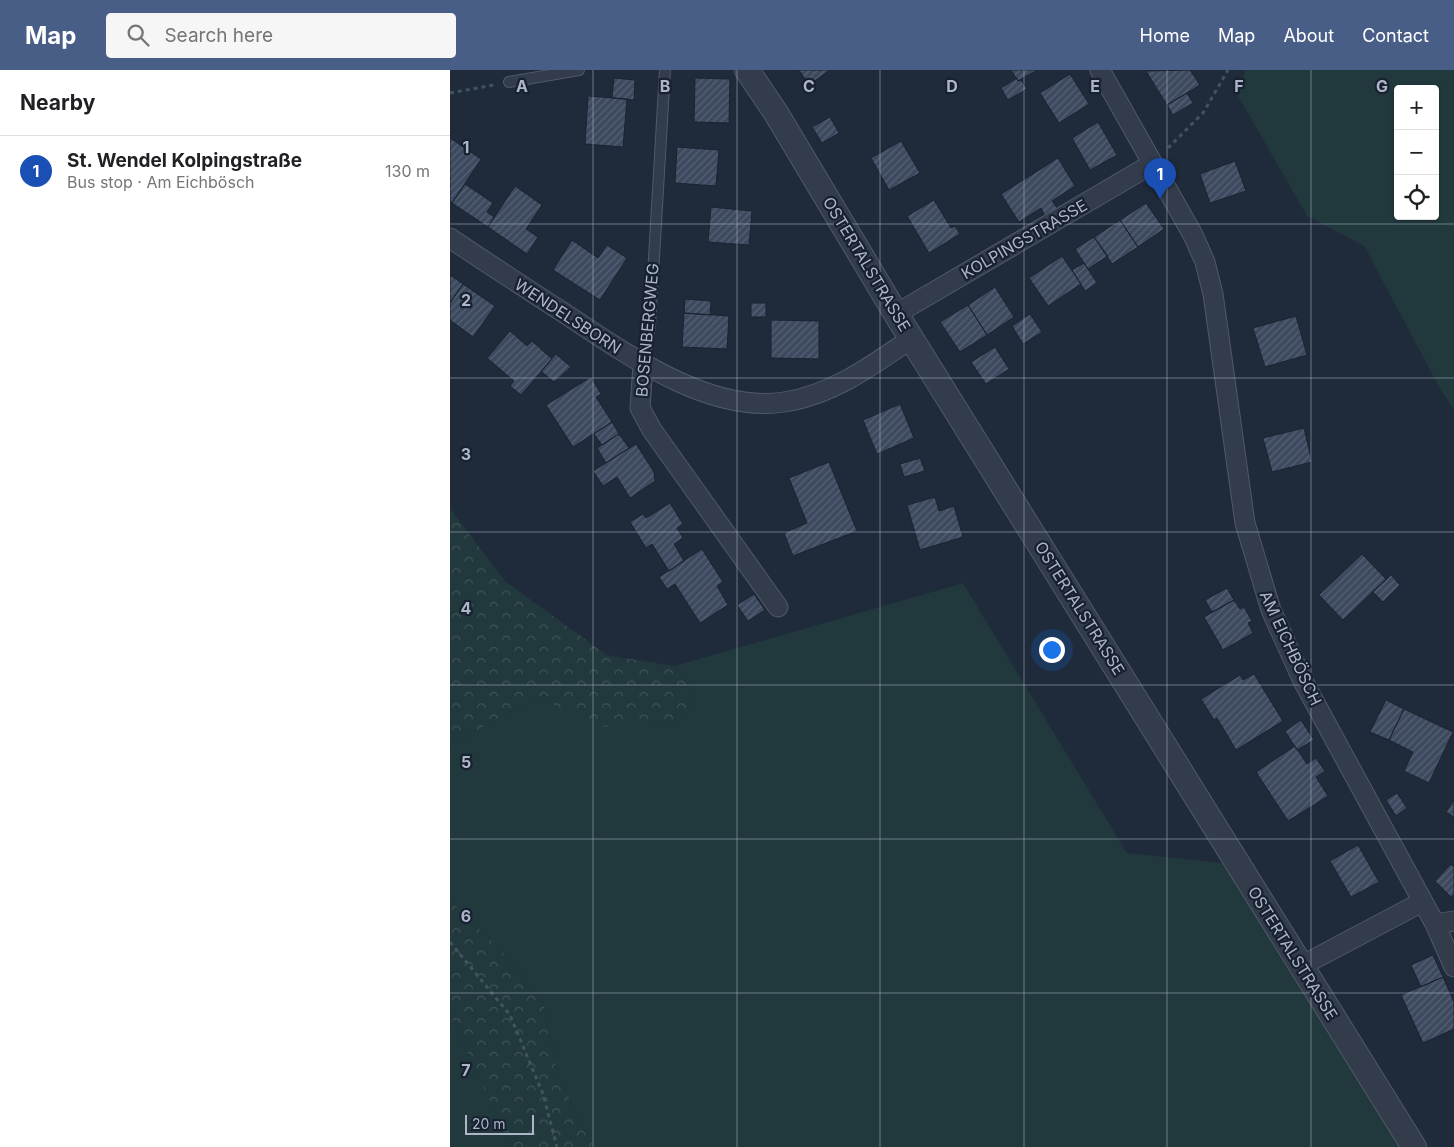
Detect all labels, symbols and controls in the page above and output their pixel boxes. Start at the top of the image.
search box [106,13,456,58]
text: Map [25,21,76,50]
icon: search [124,21,152,49]
text: Search here [164,24,273,47]
text: Home [1140,25,1190,46]
text: Map [1218,25,1255,46]
text: About [1283,25,1334,46]
text: Contact [1362,25,1429,46]
text: A [516,76,528,96]
text: B [660,76,670,96]
text: C [803,76,815,96]
text: D [946,76,958,96]
text: E [1090,76,1100,96]
text: F [1234,76,1244,96]
text: G [1376,76,1388,96]
map controls [1394,85,1439,220]
button: + [1394,85,1439,130]
text: Nearby [20,90,95,115]
button: − [1394,130,1439,175]
text: 1 [463,137,469,157]
text: St. Wendel Kolpingstraße [67,149,302,172]
pin: 1 [1144,158,1176,199]
text: 1 [33,161,39,181]
text: 130 m [385,161,430,181]
text: Bus stop · Am Eichbösch [67,172,254,192]
button: locate [1394,175,1439,220]
street label: OSTERTALSTRASSE [819,193,915,335]
street label: KOLPINGSTRASSE [957,195,1091,283]
street label: BOSENBERGWEG [631,262,663,398]
street label: WENDELSBORN [511,274,625,358]
text: 2 [461,290,471,310]
text: 3 [461,444,471,464]
street label: OSTERTALSTRASSE [1031,537,1129,679]
street label: AM EICHBÖSCH [1256,588,1326,708]
text: 4 [461,598,472,618]
your location [1039,637,1065,663]
text: 5 [461,752,471,772]
street label: OSTERTALSTRASSE [1244,882,1342,1024]
text: 6 [461,906,471,926]
text: 7 [461,1060,471,1080]
scale bar [465,1112,534,1135]
text: 20 m [472,1115,506,1132]

